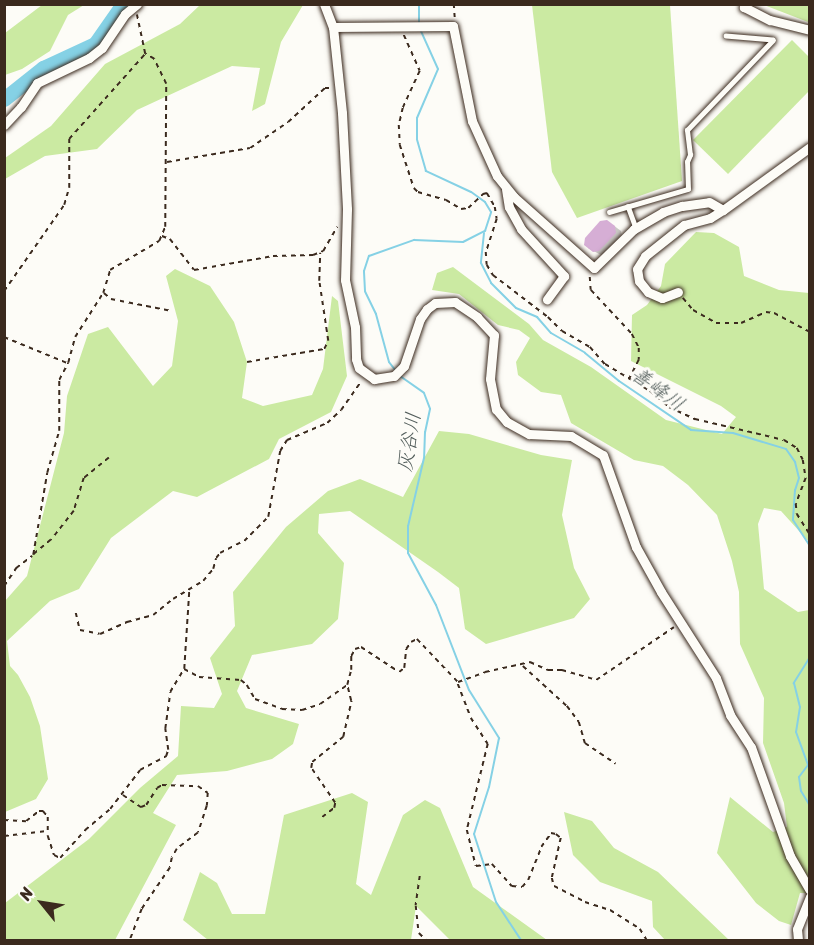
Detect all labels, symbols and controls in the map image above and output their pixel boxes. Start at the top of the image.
water label: 善峰川 [627,362,689,416]
water label: 灰谷川 [392,410,426,474]
north arrow [12,873,72,933]
text: N [11,882,41,906]

